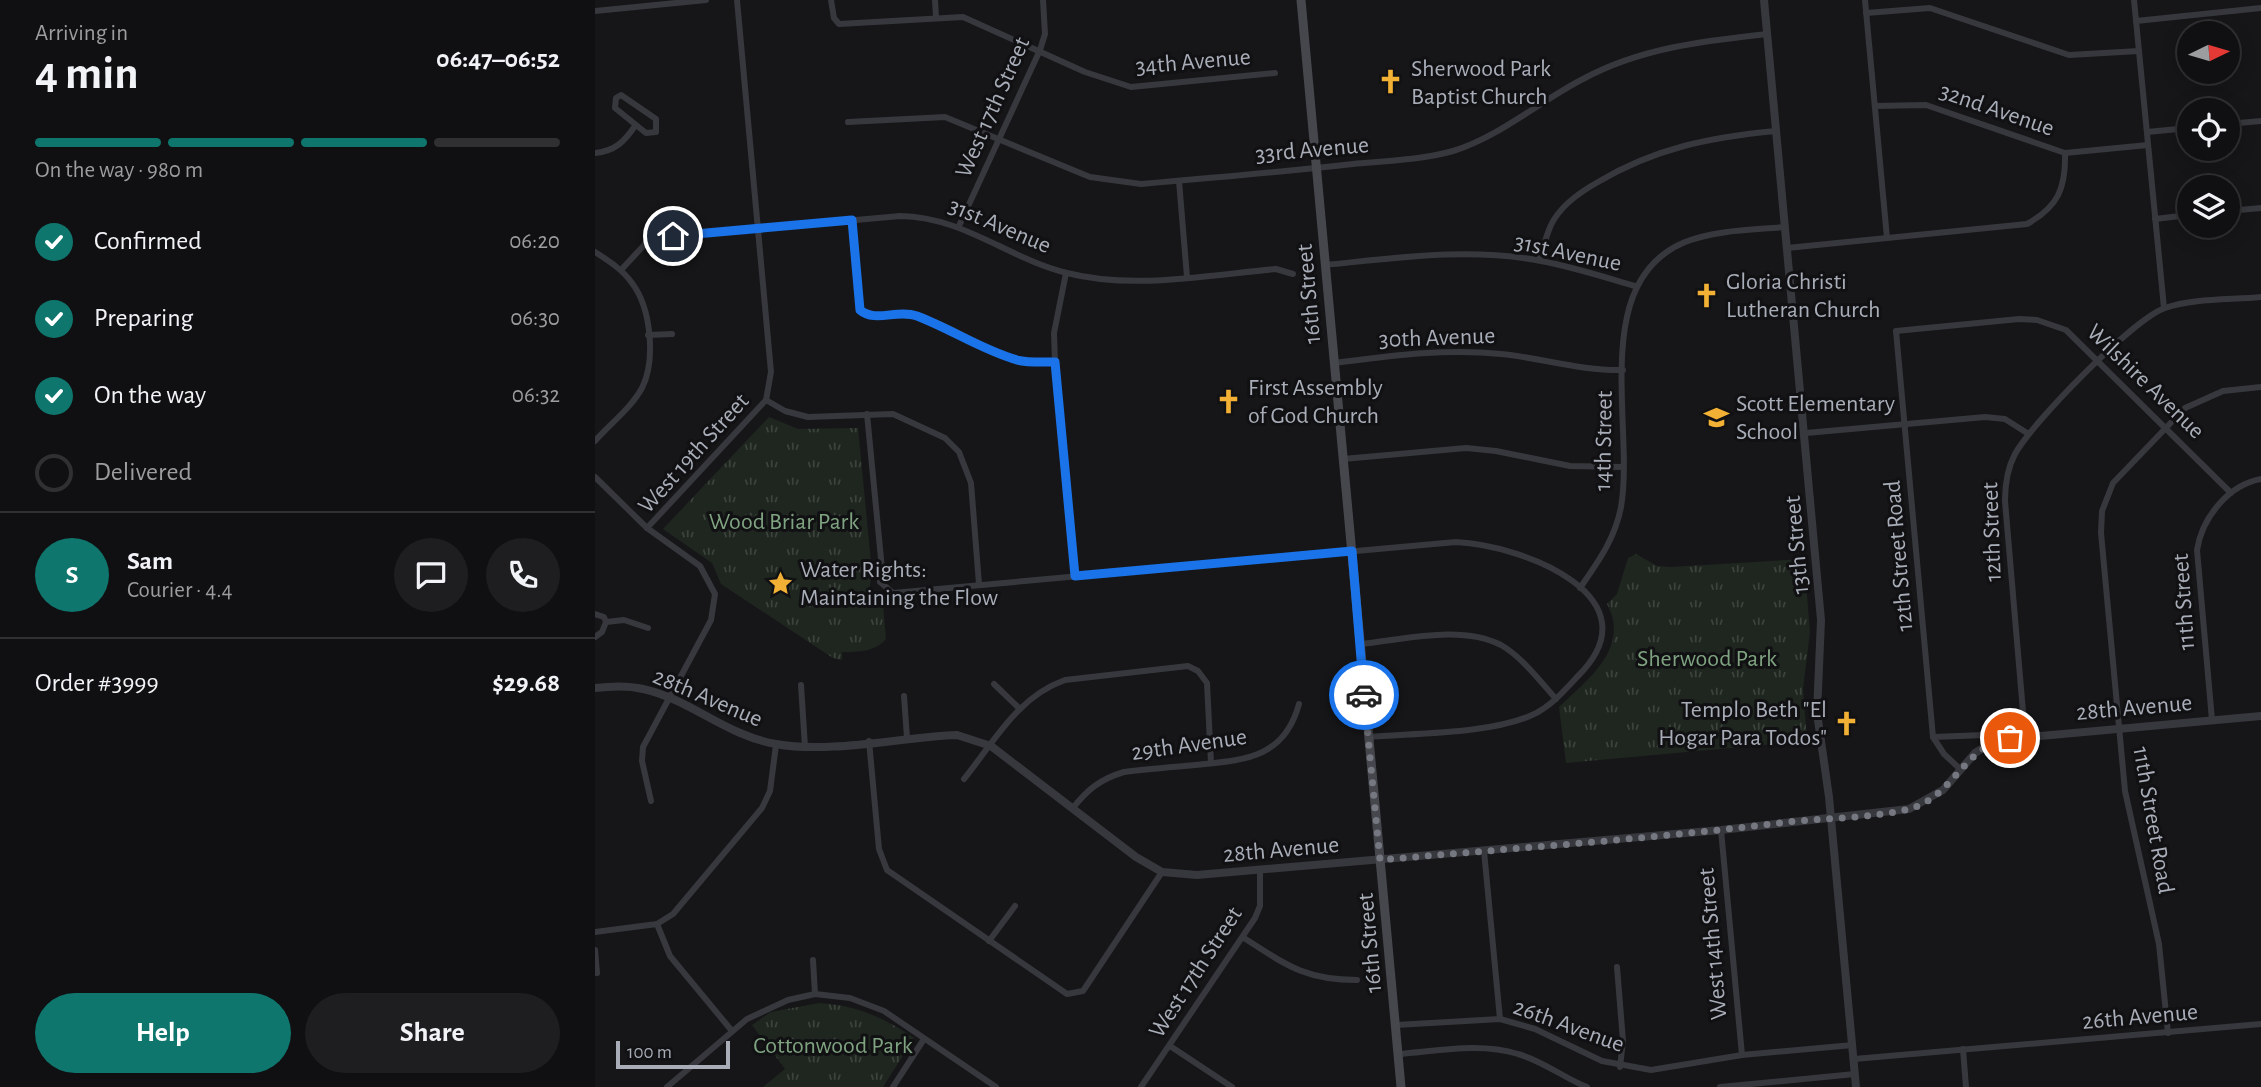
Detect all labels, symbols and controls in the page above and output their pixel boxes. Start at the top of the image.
north arrow [2177,21,2240,84]
map controls [2177,21,2240,238]
text: Arriving in [35,22,128,45]
street label: West 17th Street [951,33,1035,181]
street label: 34th Avenue [1135,45,1252,79]
text: 06:47–06:52 [436,46,560,72]
text: 4 min [35,51,139,97]
place label: Sherwood Park Baptist Church [1411,57,1551,109]
church icon: Sherwood Park Baptist Church [1377,68,1405,96]
street label: 32nd Avenue [1936,79,2057,141]
button: locate [2177,98,2240,161]
street label: 33rd Avenue [1254,133,1370,167]
text: On the way · 980 m [35,159,203,182]
button: layers [2177,175,2240,238]
street label: 31st Avenue [945,194,1054,258]
pin [643,206,703,266]
icon: home [654,217,692,255]
icon: check [35,223,73,261]
text: Confirmed [94,228,202,254]
text: 06:20 [509,230,560,253]
street label: 31st Avenue [1512,230,1623,276]
street label: 16th Street [1293,243,1325,345]
place label: Gloria Christi Lutheran Church [1726,270,1881,322]
church icon: Gloria Christi Lutheran Church [1692,281,1720,309]
icon: check [35,300,73,338]
text: Preparing [94,305,193,331]
text: 06:30 [510,307,560,330]
street label: Wilshire Avenue [2082,320,2209,444]
street label: 30th Avenue [1378,324,1496,352]
place label: First Assembly of God Church [1248,376,1383,428]
icon: check [35,377,73,415]
text: On the way [94,382,206,408]
text: 06:32 [512,384,560,407]
church icon: First Assembly of God Church [1214,387,1242,415]
street label: West 19th Street [634,389,754,518]
street label: 14th Street [1591,390,1617,491]
place label: Scott Elementary School [1736,392,1895,444]
school or university icon: Scott Elementary School [1702,403,1730,431]
text: Delivered [94,459,192,485]
street label: 12th Street Road [1880,479,1918,632]
street label: 12th Street [1978,481,2006,582]
street label: 13th Street [1781,494,1813,595]
park label: Wood Briar Park [709,510,859,534]
button: chat [394,538,468,612]
button: phone [486,538,560,612]
text: Sam [127,548,173,574]
street label: 11th Street [2169,552,2199,651]
place label: Water Rights: Maintaining the Flow [800,558,998,610]
text: S [66,562,78,588]
place icon: Water Rights: Maintaining the Flow [766,569,794,597]
text: Courier · 4.4 [127,579,233,602]
park label: Sherwood Park [1637,647,1777,671]
courier [1329,660,1399,730]
street label: 28th Avenue [649,664,766,732]
text: Order #3999 [35,670,159,696]
text: $29.68 [492,670,560,696]
icon: car [1345,676,1383,714]
street label: 28th Avenue [2075,691,2193,725]
place label: Templo Beth "El Hogar Para Todos" [1658,698,1827,750]
pin [1980,708,2040,768]
church icon: Templo Beth "El Hogar Para Todos" [1833,709,1861,737]
icon: bag [1991,719,2029,757]
street label: 29th Avenue [1130,725,1248,765]
street label: 11th Street Road [2128,745,2178,896]
street label: 28th Avenue [1222,833,1340,867]
street label: West 14th Street [1694,867,1732,1021]
street label: 16th Street [1354,892,1386,994]
street label: West 17th Street [1145,902,1247,1042]
button: Help [35,993,291,1073]
button: Share [305,993,560,1073]
street label: 26th Avenue [1510,995,1627,1057]
street label: 26th Avenue [2081,1000,2199,1034]
park label: Cottonwood Park [753,1034,913,1058]
scale bar [616,1038,730,1070]
text: 100 m [627,1043,672,1062]

